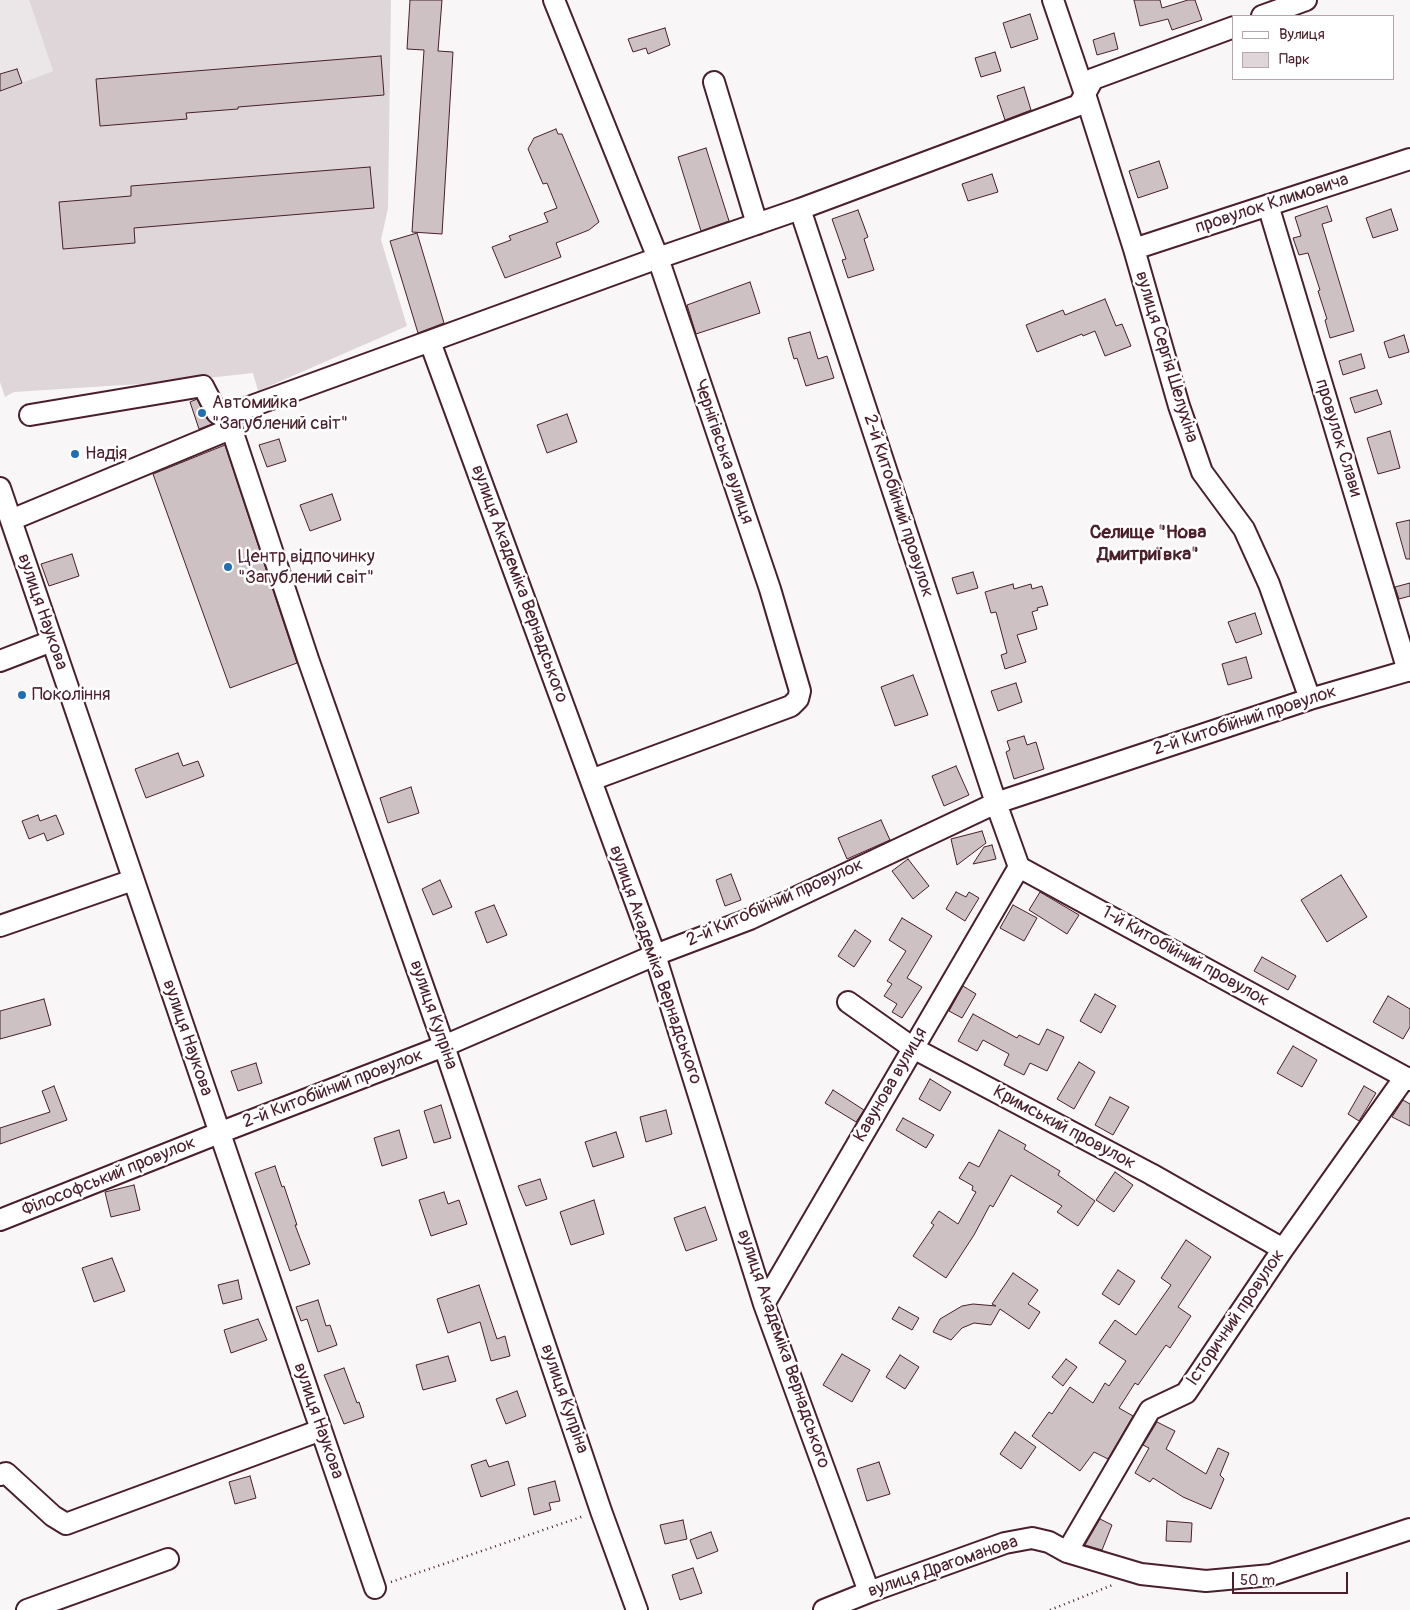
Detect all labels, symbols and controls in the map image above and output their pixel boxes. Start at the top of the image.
legend [1232,15,1395,80]
text: Вулиця [1279,25,1325,44]
text: Парк [1279,50,1310,69]
street label: провулок Климовича [1193,169,1351,239]
street label: вулиця Сергія Шелухіна [1130,269,1202,445]
street label: Чернігівська вулиця [688,377,758,527]
street label: провулок Слави [1310,377,1366,499]
place label: Автомийка "Загублений світ" [212,392,348,434]
marker: Автомийка "Загублений світ" [196,407,208,419]
street label: 2-й Китобійний провулок [858,412,938,600]
place label: Надія [85,443,127,465]
marker: Надія [69,448,81,460]
street label: вулиця Академіка Вернадського [466,462,572,706]
district label: Селище "Нова Дмитриївка" [1090,522,1206,566]
place label: Центр відпочинку "Загублений світ" [238,546,375,588]
street label: вулиця Наукова [12,551,72,673]
marker: Центр відпочинку "Загублений світ" [222,561,234,573]
street label: 2-й Китобійний провулок [1151,681,1339,761]
place label: Покоління [32,684,111,706]
marker: Покоління [16,689,28,701]
street label: вулиця Академіка Вернадського [604,843,706,1087]
street label: 2-й Китобійний провулок [683,854,867,952]
street label: 1-й Китобійний провулок [1097,902,1273,1012]
street label: вулиця Купріна [404,958,462,1072]
street label: вулиця Наукова [157,977,217,1099]
street label: Кавунова вулиця [849,1024,933,1146]
street label: 2-й Китобійний провулок [240,1045,426,1133]
street label: Кримський провулок [989,1081,1139,1175]
street label: Філософський провулок [19,1132,199,1222]
street label: вулиця Академіка Вернадського [732,1227,834,1471]
street label: Історичний провулок [1182,1246,1290,1390]
street label: вулиця Купріна [535,1342,593,1456]
street label: вулиця Наукова [288,1360,348,1482]
street label: вулиця Драгоманова [865,1531,1021,1603]
scale bar [1235,1562,1351,1594]
text: 50 m [1240,1571,1275,1590]

